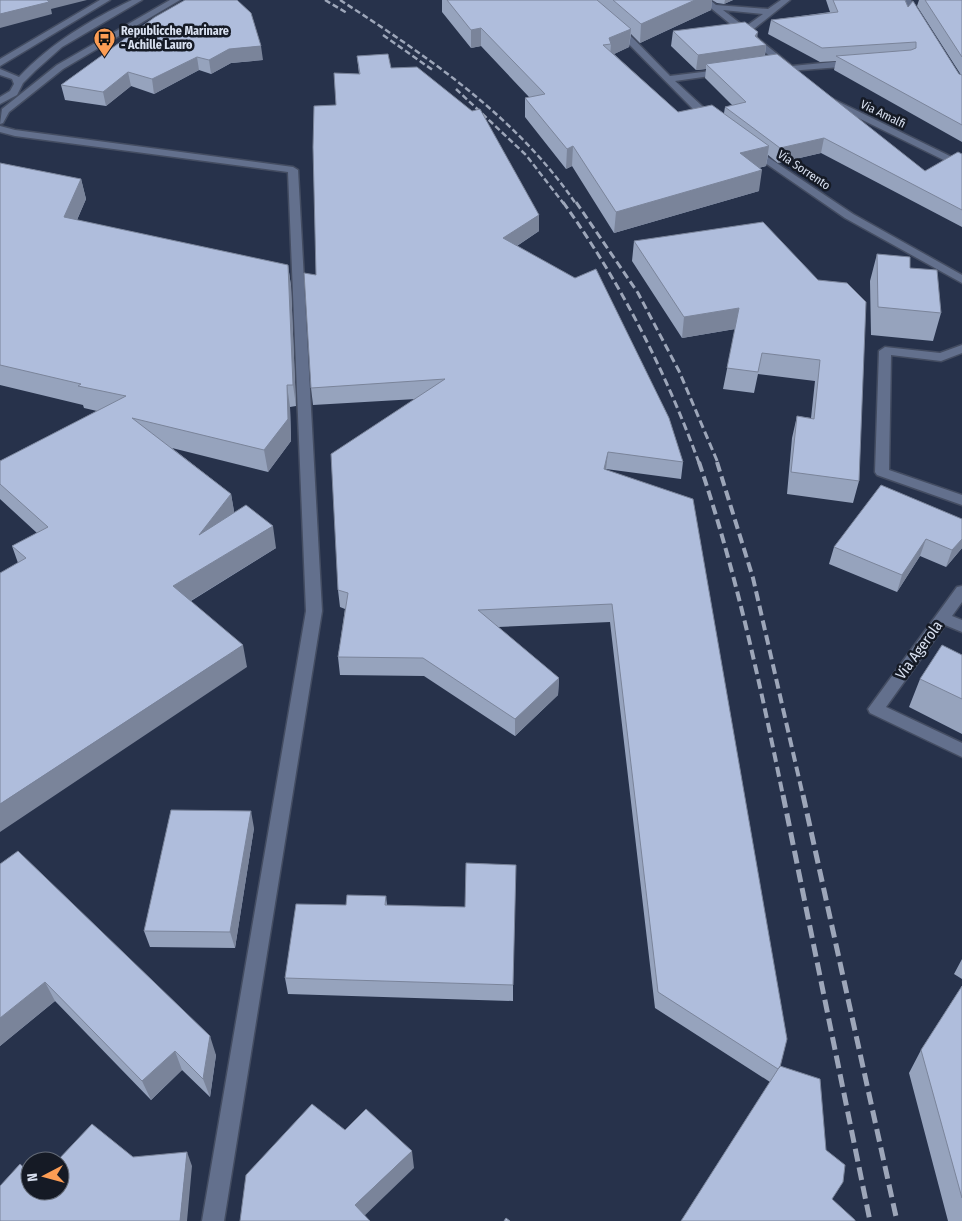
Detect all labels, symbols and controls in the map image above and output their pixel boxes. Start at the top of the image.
place label: Republicche Marinare - Achille Lauro [121,24,229,52]
bus stop icon: Republicche Marinare - Achille Lauro [93,26,117,57]
street label: Via Amalfi [858,97,908,131]
street label: Via Sorrento [775,147,833,193]
street label: Via Agerola [892,617,946,683]
north arrow [20,1151,70,1201]
text: N [24,1172,41,1182]

